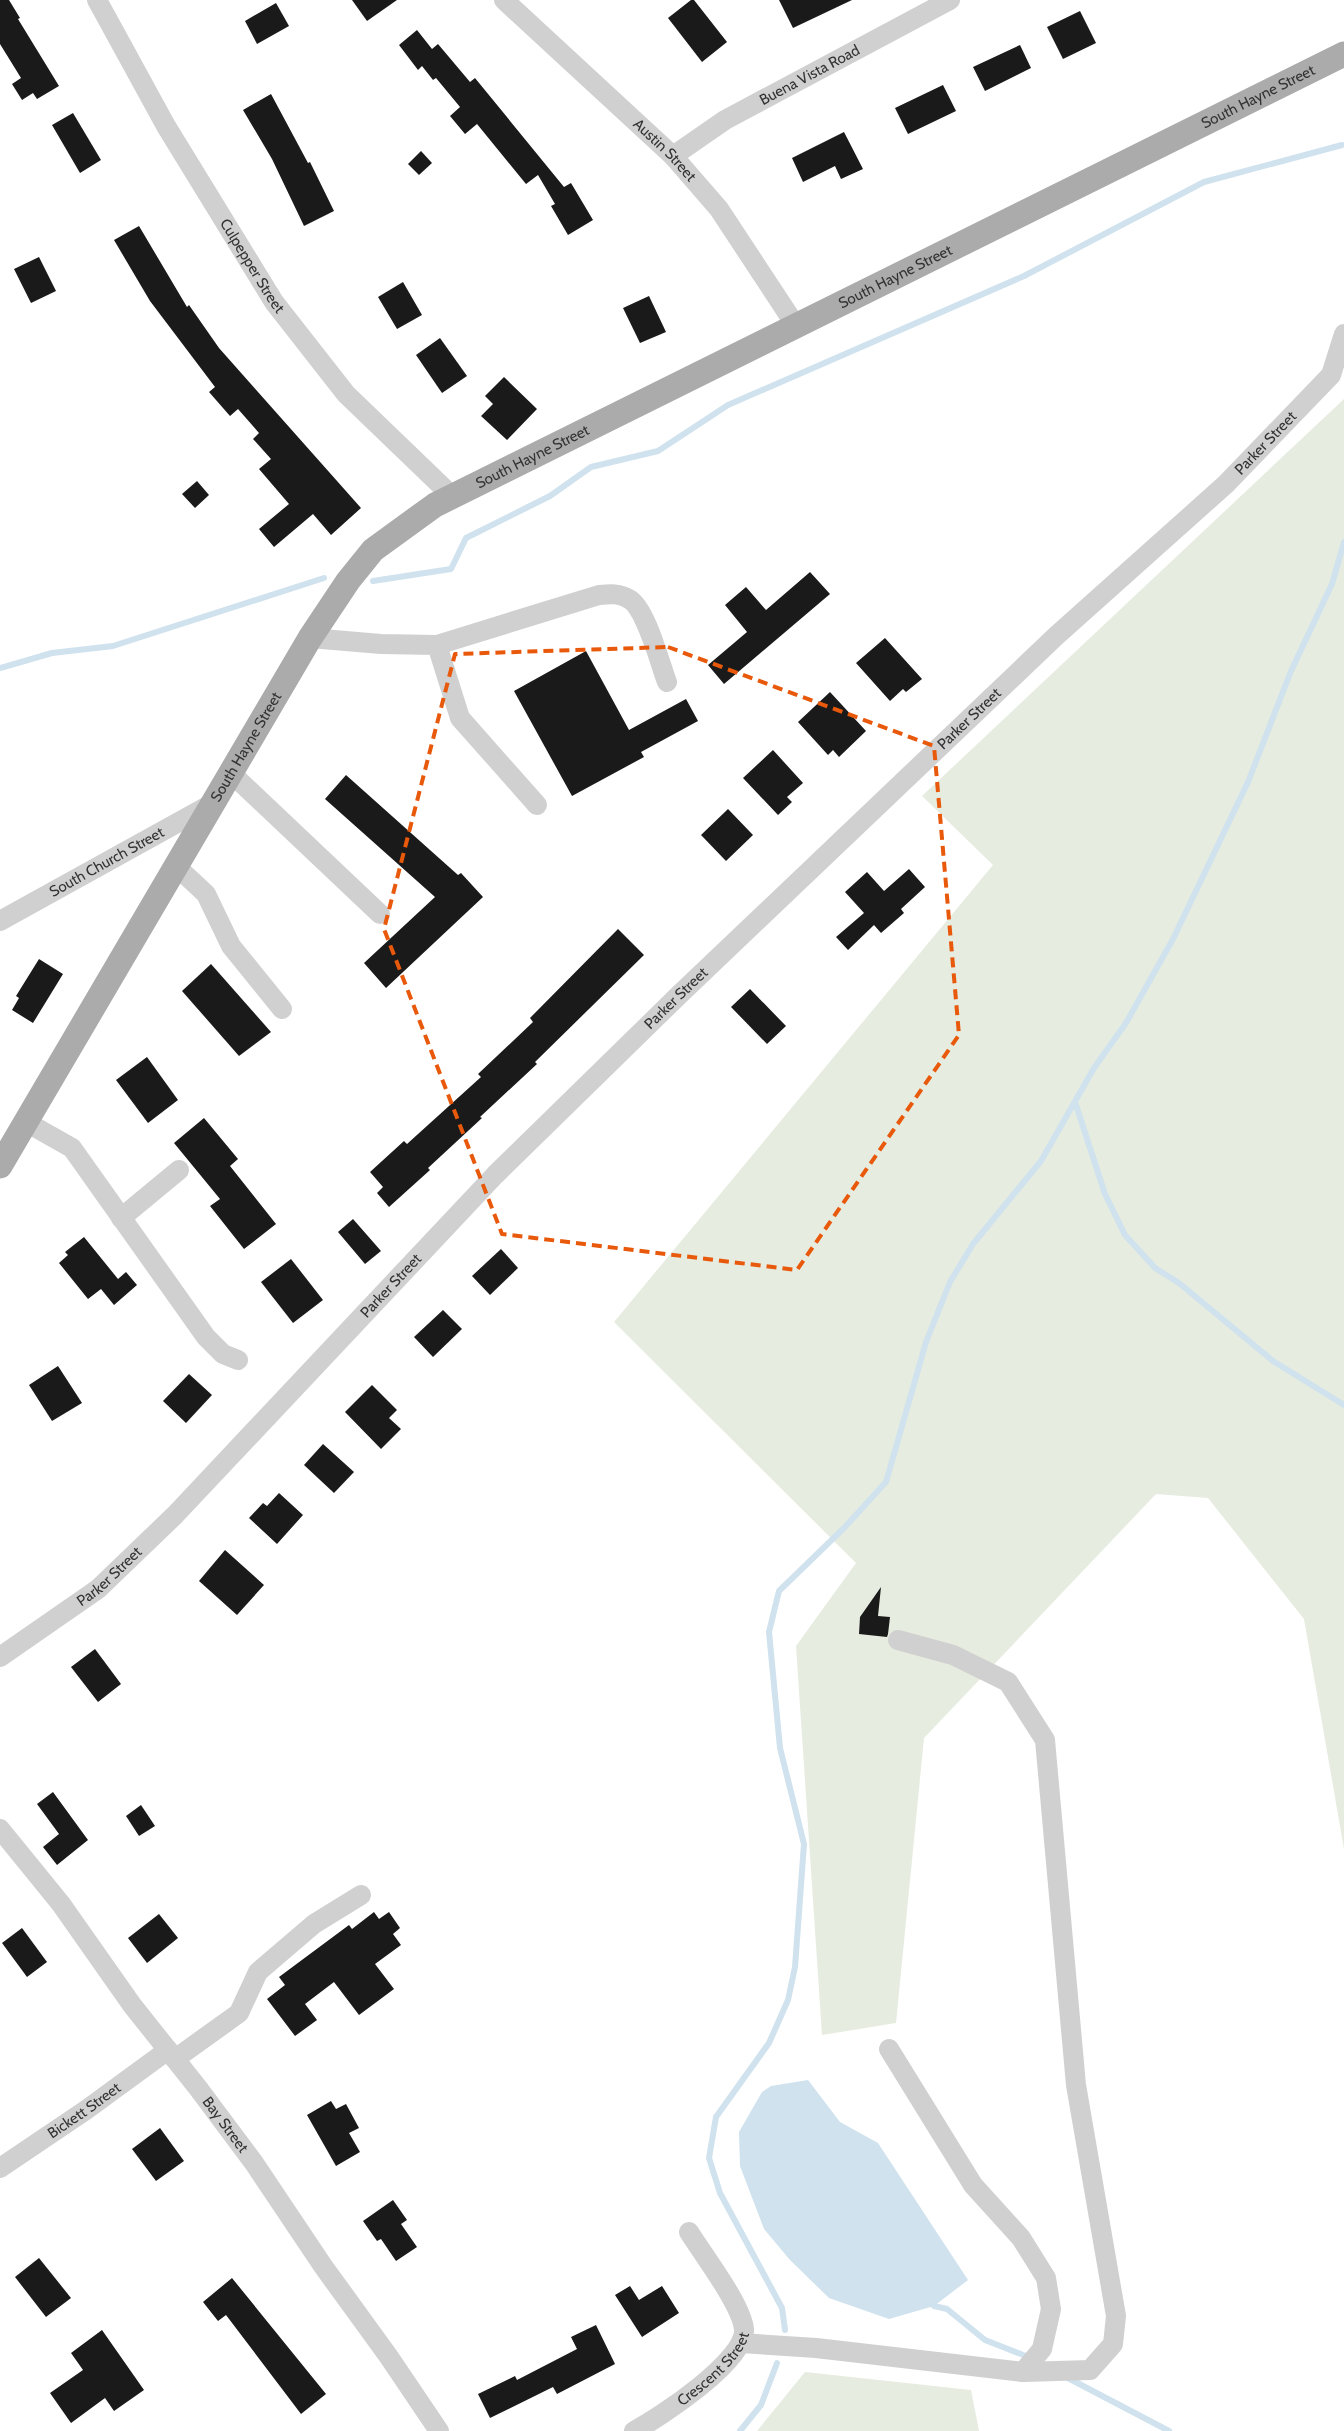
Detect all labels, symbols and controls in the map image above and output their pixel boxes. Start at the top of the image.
street label: Buena Vista Road [756,41,863,109]
street label: South Hayne Street [1198,61,1318,132]
street label: Austin Street [630,115,700,185]
street label: Culpepper Street [216,216,288,317]
street label: South Hayne Street [836,241,955,312]
street label: Parker Street [1231,408,1300,478]
street label: South Hayne Street [473,421,592,492]
street label: Parker Street [934,684,1005,753]
street label: South Hayne Street [207,689,285,805]
street label: South Church Street [46,823,167,901]
street label: Parker Street [641,964,711,1033]
street label: Parker Street [356,1250,425,1321]
street label: Parker Street [73,1543,146,1610]
street label: Bickett Street [44,2079,124,2142]
street label: Bay Street [199,2093,252,2156]
street label: Crescent Street [674,2331,753,2410]

